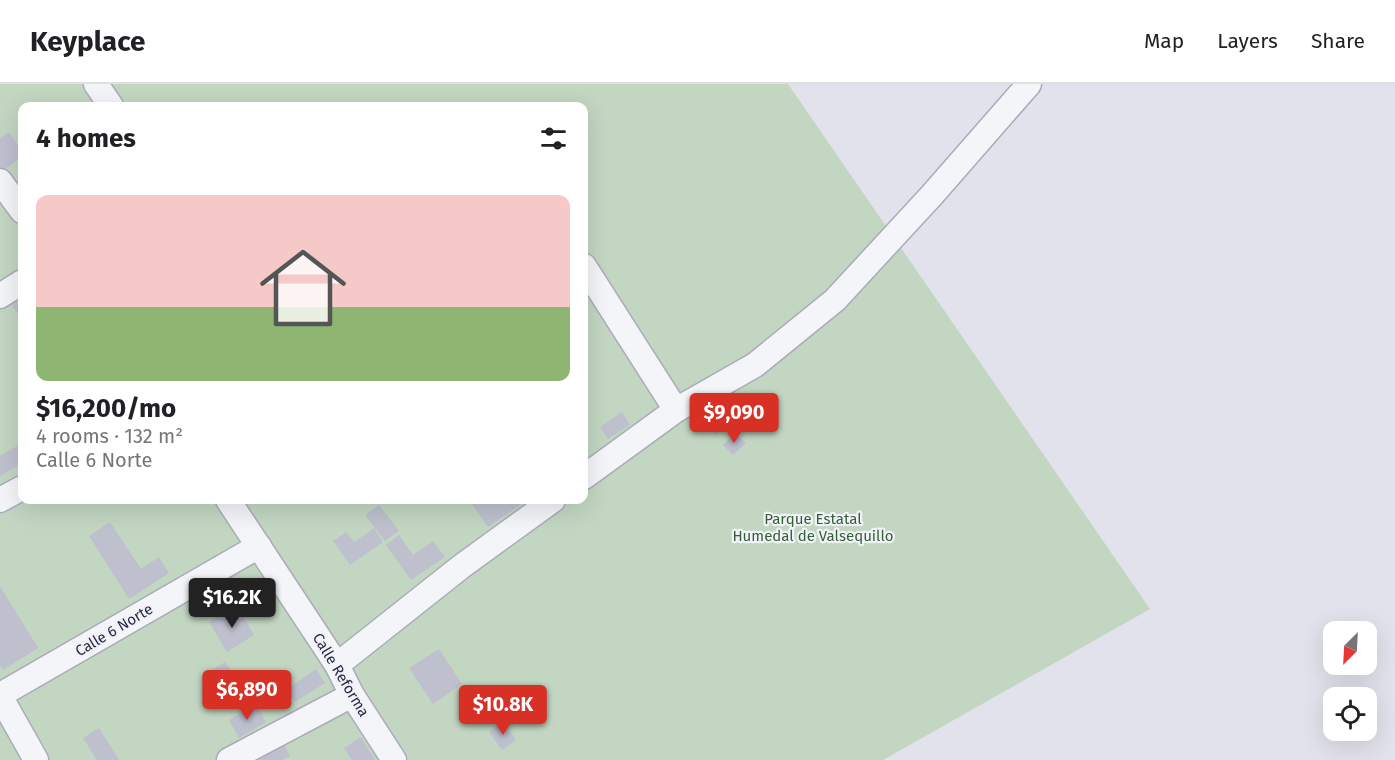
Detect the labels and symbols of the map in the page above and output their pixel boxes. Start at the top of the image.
pin: $9,090 [685,393,783,444]
park label: Parque Estatal Humedal de Valsequillo [732,510,894,545]
pin: $16.2K [183,578,281,629]
street label: Calle 6 Norte [72,600,156,660]
north arrow [1323,621,1377,675]
street label: Calle Reforma [309,630,373,720]
pin: $6,890 [198,670,296,721]
pin: $10.8K [454,685,552,736]

